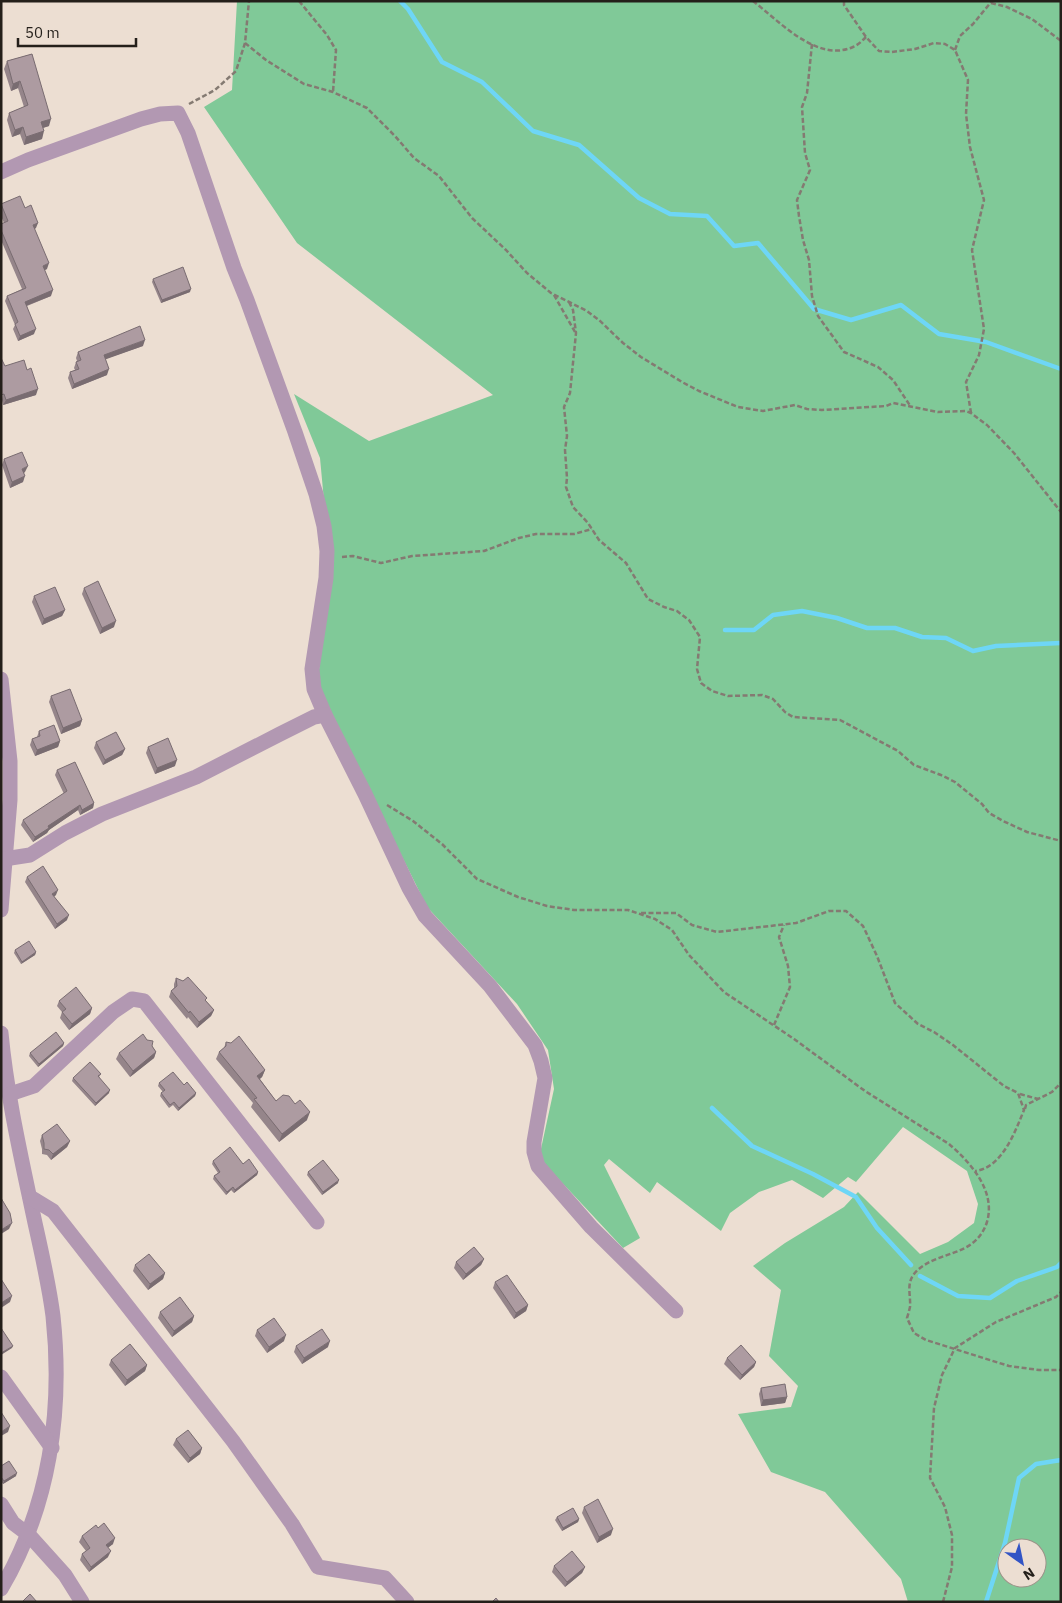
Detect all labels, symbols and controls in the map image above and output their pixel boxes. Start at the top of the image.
scale bar [18,15,135,47]
text: 50 m [25,23,60,42]
north arrow [997,1538,1047,1588]
text: N [1020,1564,1038,1584]

